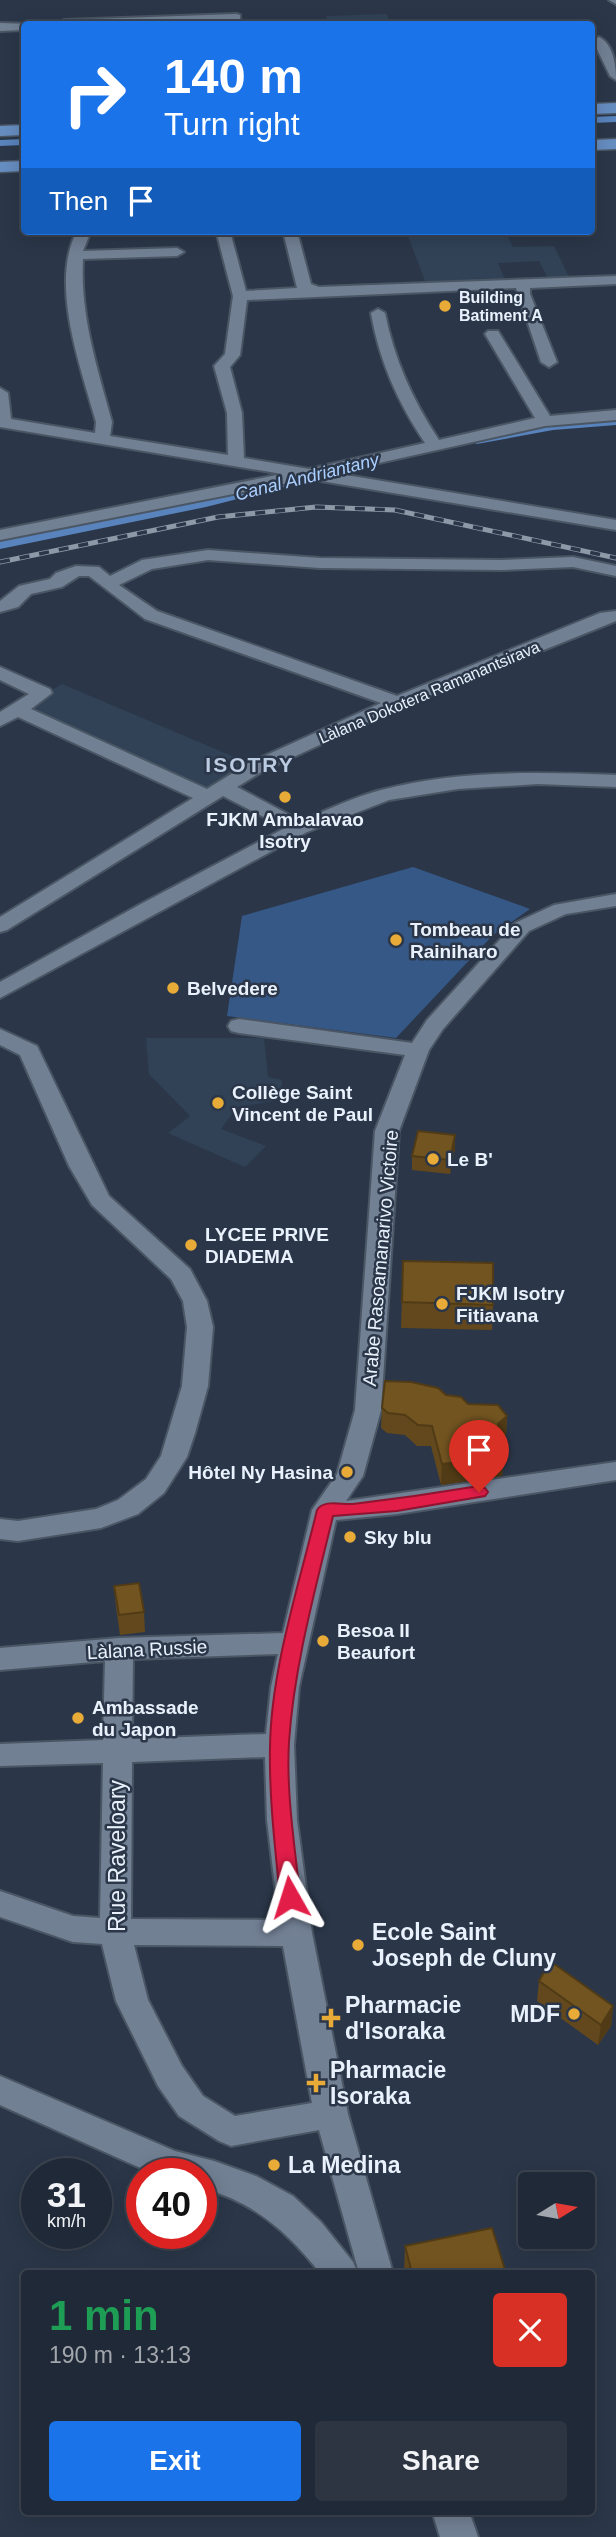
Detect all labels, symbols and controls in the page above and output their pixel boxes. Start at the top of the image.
icon: right [49,49,140,140]
text: 140 m [164,49,303,103]
text: Turn right [164,106,300,142]
icon: arrive [122,182,160,220]
text: Then [49,186,108,216]
place label: Building Batiment A [459,289,543,324]
marker: Building Batiment A [437,298,453,314]
water label: Canal Andriantany [233,449,382,505]
street label: Làlana Dokotera Ramanantsirava [316,638,542,747]
district label: ISOTRY [205,753,295,776]
marker: FJKM Ambalavao Isotry [277,789,293,805]
place label: FJKM Ambalavao Isotry [206,809,364,852]
place label: Tombeau de Rainiharo [410,919,521,962]
marker: Tombeau de Rainiharo [388,932,404,948]
place label: Belvedere [187,978,278,999]
marker: Belvedere [165,980,181,996]
place label: Collège Saint Vincent de Paul [232,1082,373,1125]
marker: Collège Saint Vincent de Paul [210,1095,226,1111]
street label: Arabe Rasoamanarivo Victoire [359,1129,402,1387]
place label: Le B' [447,1149,493,1170]
marker: Le B' [425,1151,441,1167]
place label: LYCEE PRIVE DIADEMA [205,1224,329,1267]
marker: LYCEE PRIVE DIADEMA [183,1237,199,1253]
place label: FJKM Isotry Fitiavana [456,1283,565,1326]
marker: FJKM Isotry Fitiavana [434,1296,450,1312]
pin [449,1420,509,1492]
icon: arrive [460,1431,498,1469]
place label: Hôtel Ny Hasina [188,1462,333,1483]
marker: Hôtel Ny Hasina [339,1464,355,1480]
place label: Sky blu [364,1527,432,1548]
marker: Sky blu [342,1529,358,1545]
place label: Besoa II Beaufort [337,1620,416,1663]
marker: Besoa II Beaufort [315,1633,331,1649]
street label: Làlana Russie [86,1636,208,1663]
place label: Ambassade du Japon [92,1697,199,1740]
marker: Ambassade du Japon [70,1710,86,1726]
street label: Rue Raveloary [104,1779,130,1932]
position arrow [253,1860,327,1934]
place label: Ecole Saint Joseph de Cluny [372,1919,556,1971]
marker: Ecole Saint Joseph de Cluny [350,1937,366,1953]
place label: Pharmacie d'Isoraka [345,1992,461,2044]
place label: MDF [510,2001,560,2027]
marker: MDF [566,2006,582,2022]
marker: Pharmacie d'Isoraka [323,2010,339,2026]
place label: Pharmacie Isoraka [330,2057,446,2109]
marker: Pharmacie Isoraka [308,2075,324,2091]
place label: La Medina [288,2152,401,2178]
marker: La Medina [266,2157,282,2173]
speed limit sign: 40 [126,2158,217,2249]
north arrow [518,2172,595,2249]
map controls [518,2172,595,2249]
text: 31 [47,2175,86,2214]
text: km/h [47,2211,86,2231]
text: 1 min [49,2292,159,2339]
button: close [493,2293,567,2367]
text: 190 m · 13:13 [49,2342,191,2368]
button: Exit [49,2421,301,2501]
button: Share [315,2421,567,2501]

